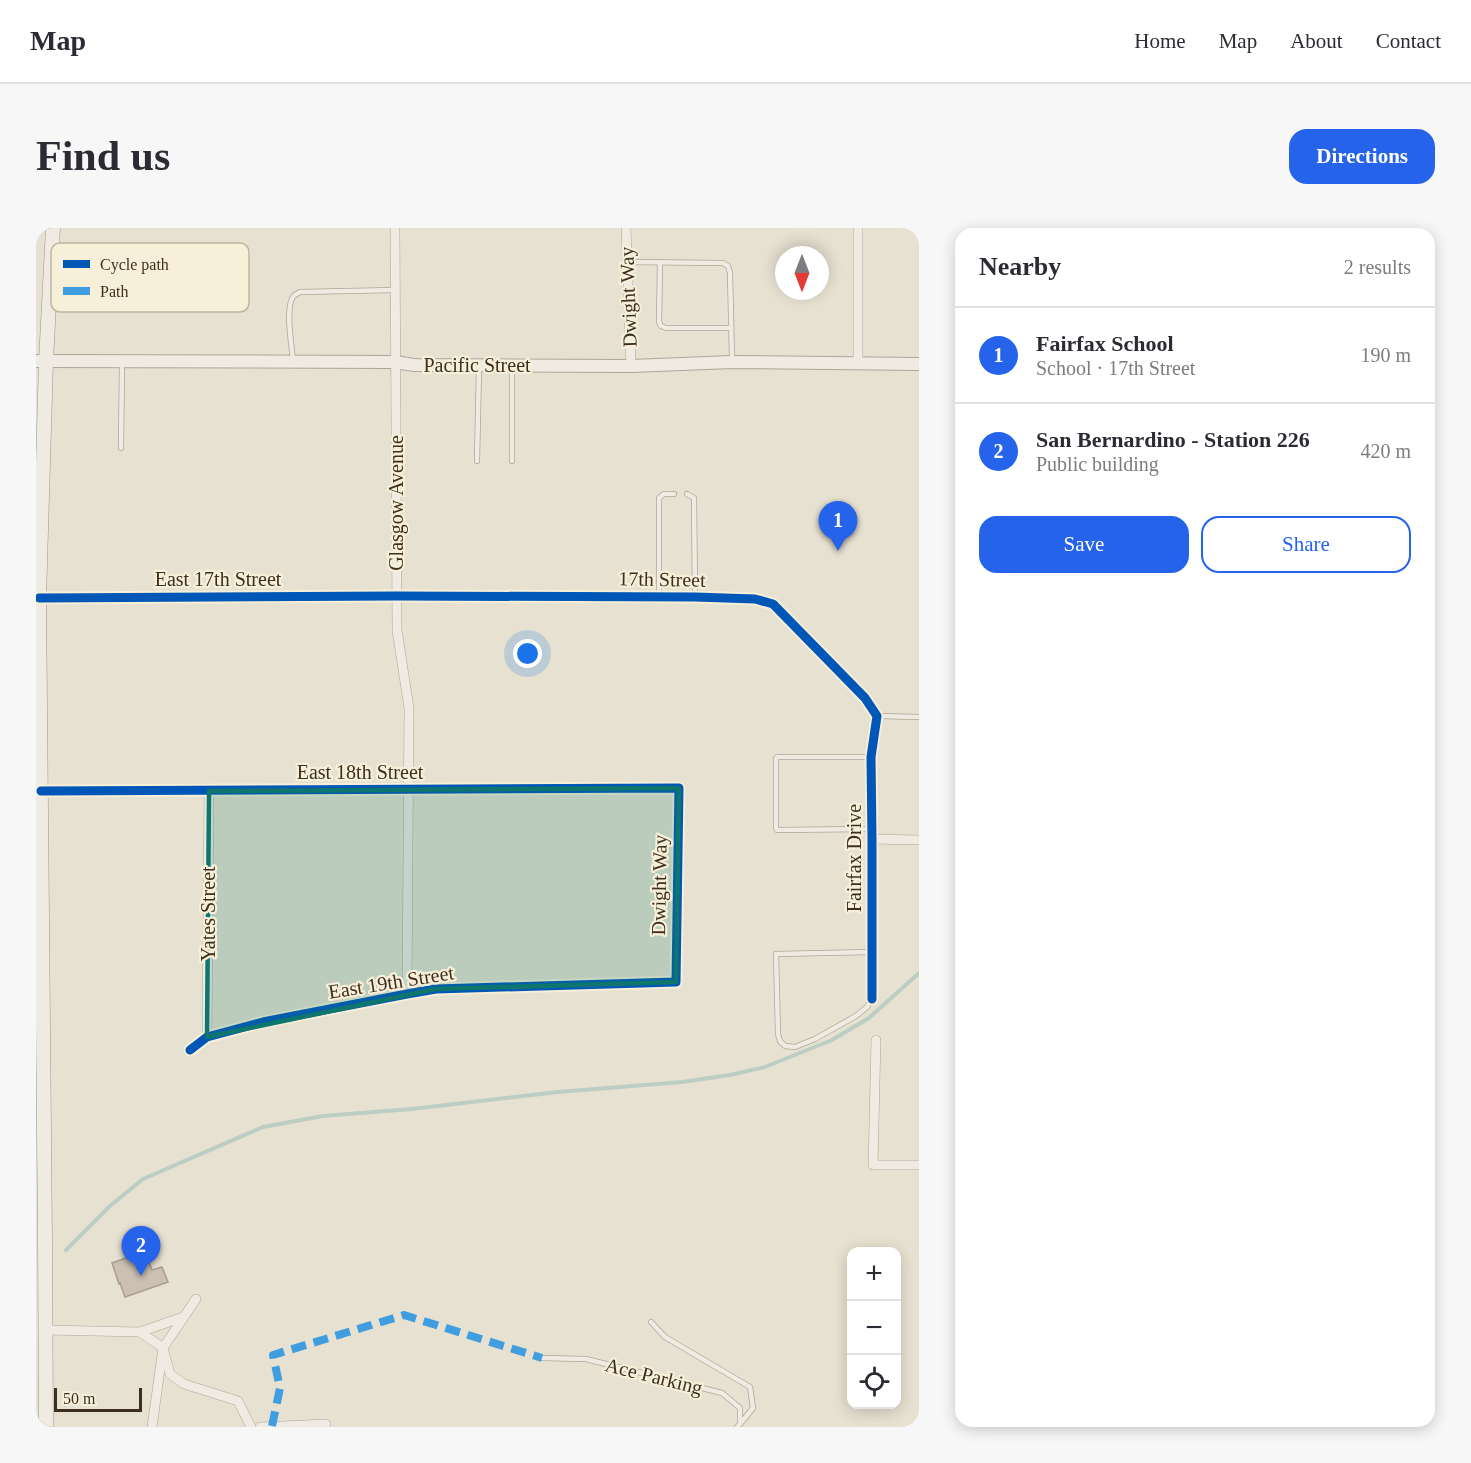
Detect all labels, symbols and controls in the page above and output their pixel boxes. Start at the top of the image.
text: Map [30,25,86,56]
text: Home [1134,29,1186,53]
text: Map [1219,29,1257,53]
text: About [1290,29,1343,53]
text: Contact [1376,29,1441,53]
button: Directions [1289,129,1435,184]
text: Find us [36,133,170,179]
legend [51,243,249,312]
street label: Dwight Way [615,246,642,348]
north arrow [775,246,829,300]
text: Nearby [979,252,1061,281]
text: Cycle path [100,256,169,274]
text: 2 results [1344,256,1411,278]
text: Path [100,283,128,300]
text: Fairfax School [1036,331,1174,356]
text: 1 [994,344,1004,366]
text: 190 m [1360,344,1411,366]
street label: Pacific Street [423,354,531,376]
text: School · 17th Street [1036,357,1195,379]
text: San Bernardino - Station 226 [1036,427,1310,452]
street label: Glasgow Avenue [385,435,408,571]
text: 2 [994,440,1004,462]
text: 420 m [1360,440,1411,462]
text: Public building [1036,453,1159,475]
pin: 1 [818,502,858,551]
button: Save [979,516,1189,573]
button: Share [1201,516,1411,573]
street label: 17th Street [618,567,706,591]
street label: East 17th Street [155,568,282,590]
your location [513,639,542,668]
street label: East 18th Street [297,761,424,783]
street label: Fairfax Drive [843,804,865,912]
street label: Dwight Way [647,834,672,936]
street label: Yates Street [197,866,219,962]
street label: East 19th Street [327,961,456,1003]
pin: 2 [122,1226,160,1276]
map controls [847,1247,901,1409]
button: + [847,1247,901,1301]
button: − [847,1301,901,1355]
street label: Ace Parking [603,1353,705,1400]
button: locate [847,1355,901,1409]
scale bar [54,1385,142,1412]
text: 50 m [63,1390,95,1407]

